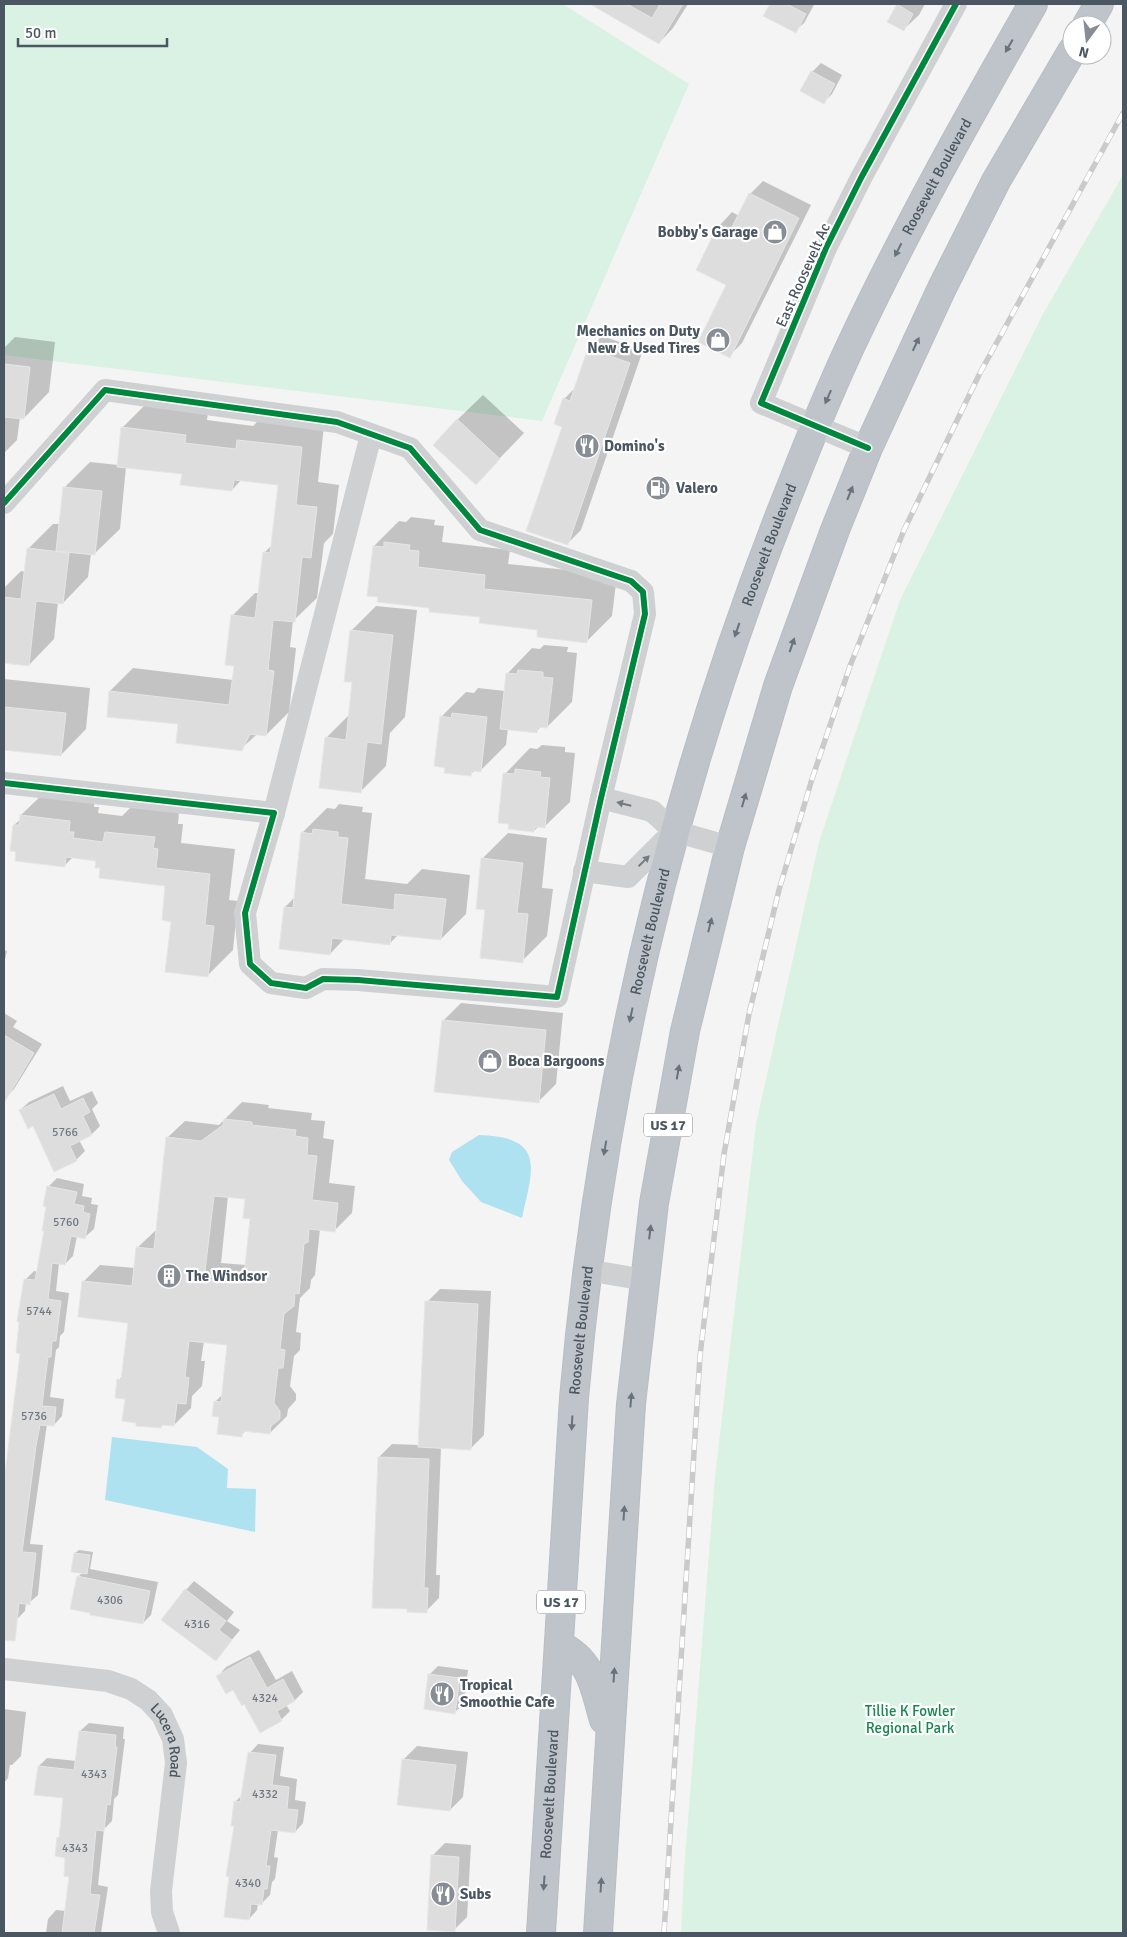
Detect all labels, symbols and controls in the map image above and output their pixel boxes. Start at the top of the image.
scale bar [18,15,166,47]
north arrow [1062,15,1112,65]
text: 50 m [25,24,56,42]
one-way arrow [1004,39,1013,53]
text: N [1077,43,1091,62]
street label: Roosevelt Boulevard [898,115,976,238]
shop icon: Bobby's Garage [762,219,788,245]
street label: East Roosevelt Ac [772,220,834,330]
place label: Bobby's Garage [658,223,758,241]
one-way arrow [894,243,902,257]
place label: Mechanics on Duty New & Used Tires [577,322,701,357]
shop icon: Mechanics on Duty New & Used Tires [705,327,731,353]
one-way arrow [912,337,920,351]
one-way arrow [824,390,832,404]
restaurant icon: Domino's [574,433,600,459]
place label: Domino's [604,437,665,455]
fuel station icon: Valero [645,475,671,501]
place label: Valero [676,479,718,497]
street label: Roosevelt Boulevard [738,481,800,609]
one-way arrow [846,485,854,500]
one-way arrow [733,623,741,638]
one-way arrow [788,637,796,652]
one-way arrow [740,792,748,807]
one-way arrow [617,799,632,807]
one-way arrow [638,855,650,867]
street label: Roosevelt Boulevard [626,866,674,997]
one-way arrow [706,917,714,932]
one-way arrow [626,1007,634,1023]
shop icon: Boca Bargoons [477,1048,503,1074]
place label: Boca Bargoons [508,1052,605,1070]
one-way arrow [674,1063,682,1079]
road number: US 17 [644,1114,692,1136]
house number: 5766 [52,1125,78,1140]
one-way arrow [601,1140,609,1156]
house number: 5760 [53,1215,79,1230]
one-way arrow [646,1223,654,1239]
building icon: The Windsor [156,1263,182,1289]
street label: Roosevelt Boulevard [565,1265,597,1396]
place label: The Windsor [186,1267,267,1285]
house number: 5744 [26,1304,52,1319]
one-way arrow [627,1392,635,1408]
house number: 5736 [21,1409,47,1424]
one-way arrow [568,1416,576,1432]
one-way arrow [620,1504,628,1520]
road number: US 17 [537,1590,585,1614]
house number: 4306 [97,1593,123,1608]
house number: 4316 [184,1617,210,1632]
one-way arrow [610,1667,618,1683]
place label: Tropical Smoothie Cafe [460,1676,555,1711]
restaurant icon: Tropical Smoothie Cafe [429,1681,455,1707]
house number: 4324 [252,1691,278,1706]
street label: Lucera Road [146,1699,185,1779]
park label: Tillie K Fowler Regional Park [865,1702,956,1737]
street label: Roosevelt Boulevard [537,1729,563,1860]
house number: 4343 [81,1767,107,1782]
house number: 4332 [252,1787,278,1802]
house number: 4343 [62,1841,88,1856]
one-way arrow [540,1875,548,1891]
house number: 4340 [235,1876,261,1891]
one-way arrow [597,1876,605,1892]
restaurant icon: Subs [430,1881,456,1907]
place label: Subs [460,1885,492,1903]

